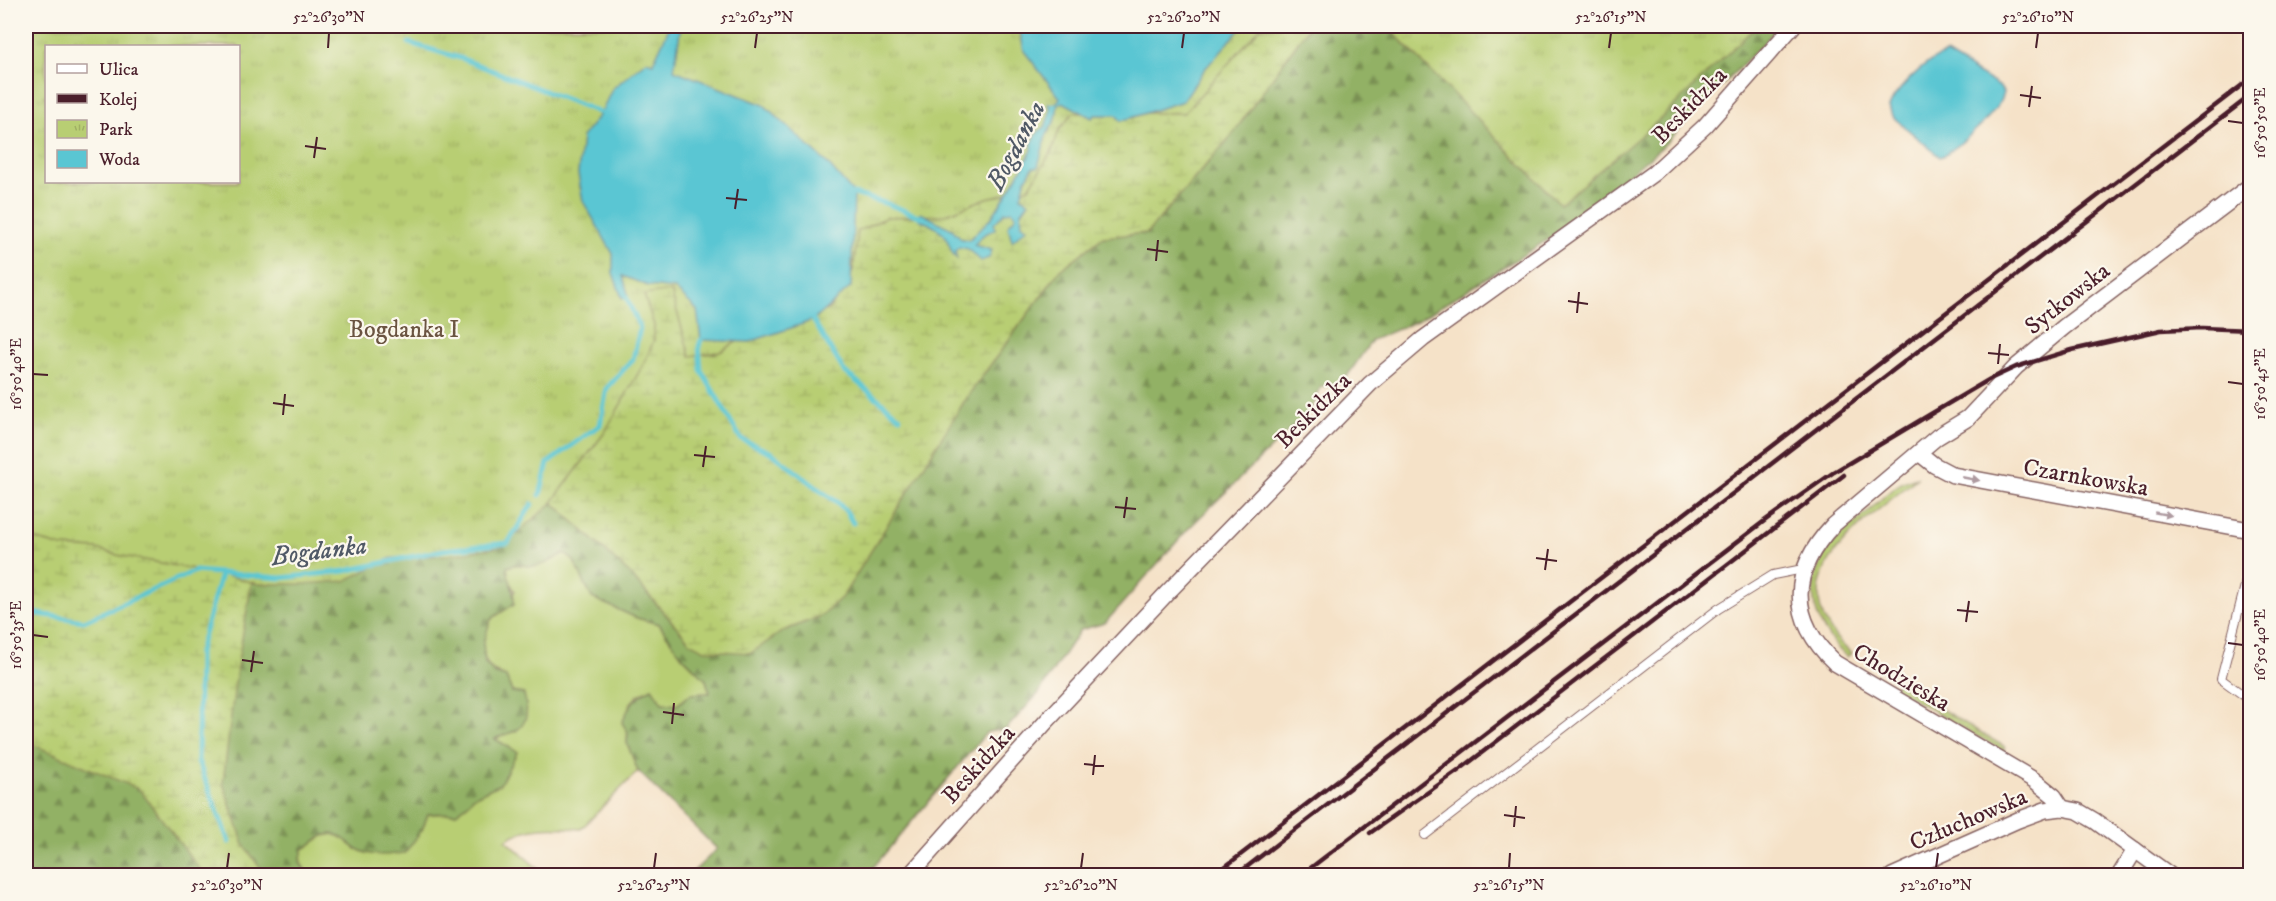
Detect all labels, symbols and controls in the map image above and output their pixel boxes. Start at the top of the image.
text: 52°26'30"N [293,8,365,27]
text: 52°26'25"N [720,8,794,27]
text: 52°26'20"N [1147,8,1221,27]
text: 52°26'15"N [1575,8,1647,27]
text: 52°26'10"N [2002,8,2074,27]
legend [45,45,240,183]
text: Ulica [99,59,139,81]
street label: Beskidzka [1646,60,1734,151]
text: 16°50'50"E [2251,87,2270,159]
text: Kolej [99,89,137,111]
water label: Bogdanka [979,96,1053,197]
text: Park [99,119,133,141]
text: Woda [98,149,140,171]
street label: Sytkowska [2019,256,2117,341]
park label: Bogdanka I [349,315,459,345]
text: 16°50'40"E [7,338,26,410]
text: 16°50'45"E [2251,348,2270,420]
street label: Beskidzka [1269,366,1359,455]
street label: Czarnkowska [2021,452,2152,504]
one-way arrow [1961,475,1980,484]
one-way arrow [2153,510,2172,519]
water label: Bogdanka [268,529,369,574]
text: 16°50'35"E [7,600,26,669]
text: 16°50'40"E [2251,609,2270,681]
street label: Chodzieska [1847,637,1957,719]
street label: Beskidzka [936,718,1022,810]
street label: Człuchowska [1905,781,2032,858]
text: 52°26'30"N [191,876,263,895]
text: 52°26'25"N [617,876,691,895]
text: 52°26'20"N [1044,876,1118,895]
text: 52°26'15"N [1473,876,1545,895]
text: 52°26'10"N [1900,876,1972,895]

